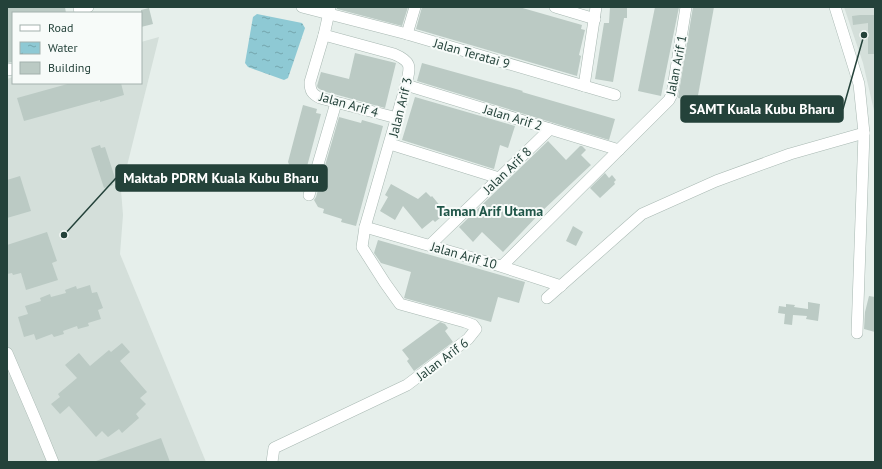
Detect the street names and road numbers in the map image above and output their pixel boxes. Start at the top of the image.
street label: Jalan Teratai 9 [431,34,512,72]
street label: Jalan Arif 1 [662,34,691,98]
street label: Jalan Arif 3 [385,76,416,140]
street label: Jalan Arif 4 [316,88,380,121]
street label: Jalan Arif 2 [480,100,544,135]
street label: Jalan Arif 8 [479,143,535,198]
street label: Jalan Arif 10 [428,238,499,273]
street label: Jalan Arif 6 [412,334,472,385]

